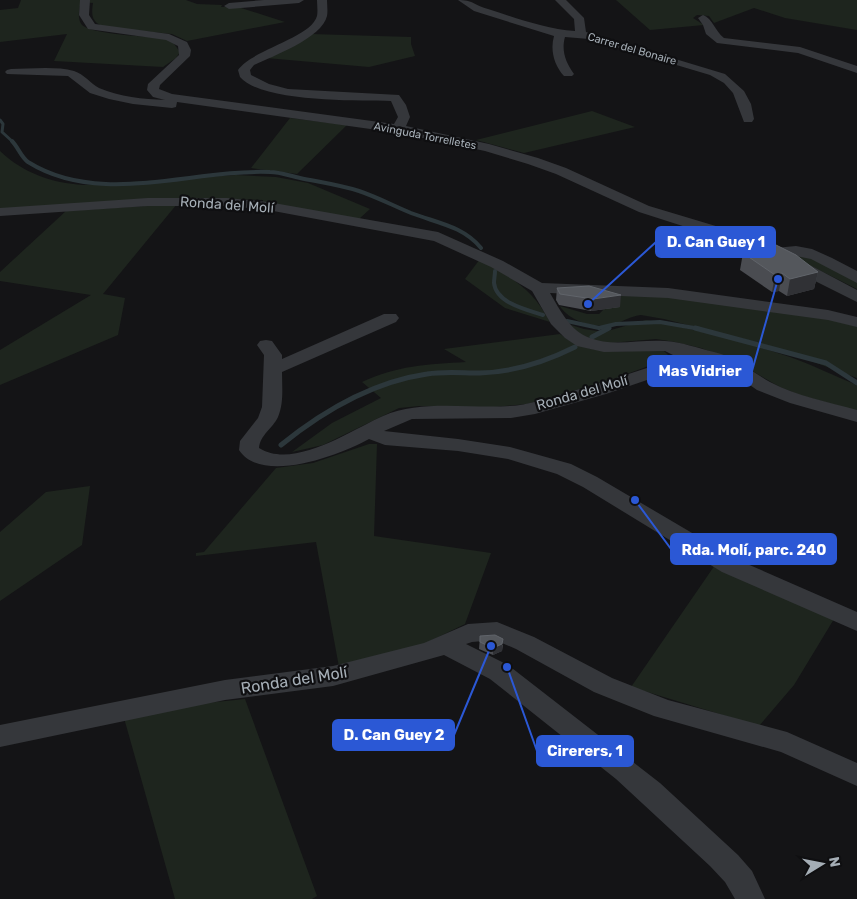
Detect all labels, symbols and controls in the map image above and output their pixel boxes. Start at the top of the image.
street label: Carrer del Bonaire [586,30,678,68]
street label: Avinguda Torrelletes [373,120,478,152]
street label: Ronda del Molí [179,193,275,217]
callout: D. Can Guey 1 [656,227,775,257]
text: D. Can Guey 1 [667,233,765,251]
callout: Mas Vidrier [648,356,752,386]
text: Mas Vidrier [658,362,742,380]
street label: Ronda del Molí [534,372,630,414]
callout: Rda. Molí, parc. 240 [671,534,836,564]
text: Rda. Molí, parc. 240 [681,541,827,559]
street label: Ronda del Molí [239,662,350,698]
callout: D. Can Guey 2 [333,720,454,750]
text: D. Can Guey 2 [344,726,445,744]
callout: Cirerers, 1 [537,736,633,766]
text: Cirerers, 1 [547,742,623,760]
north arrow [797,839,847,889]
text: N [825,855,844,868]

